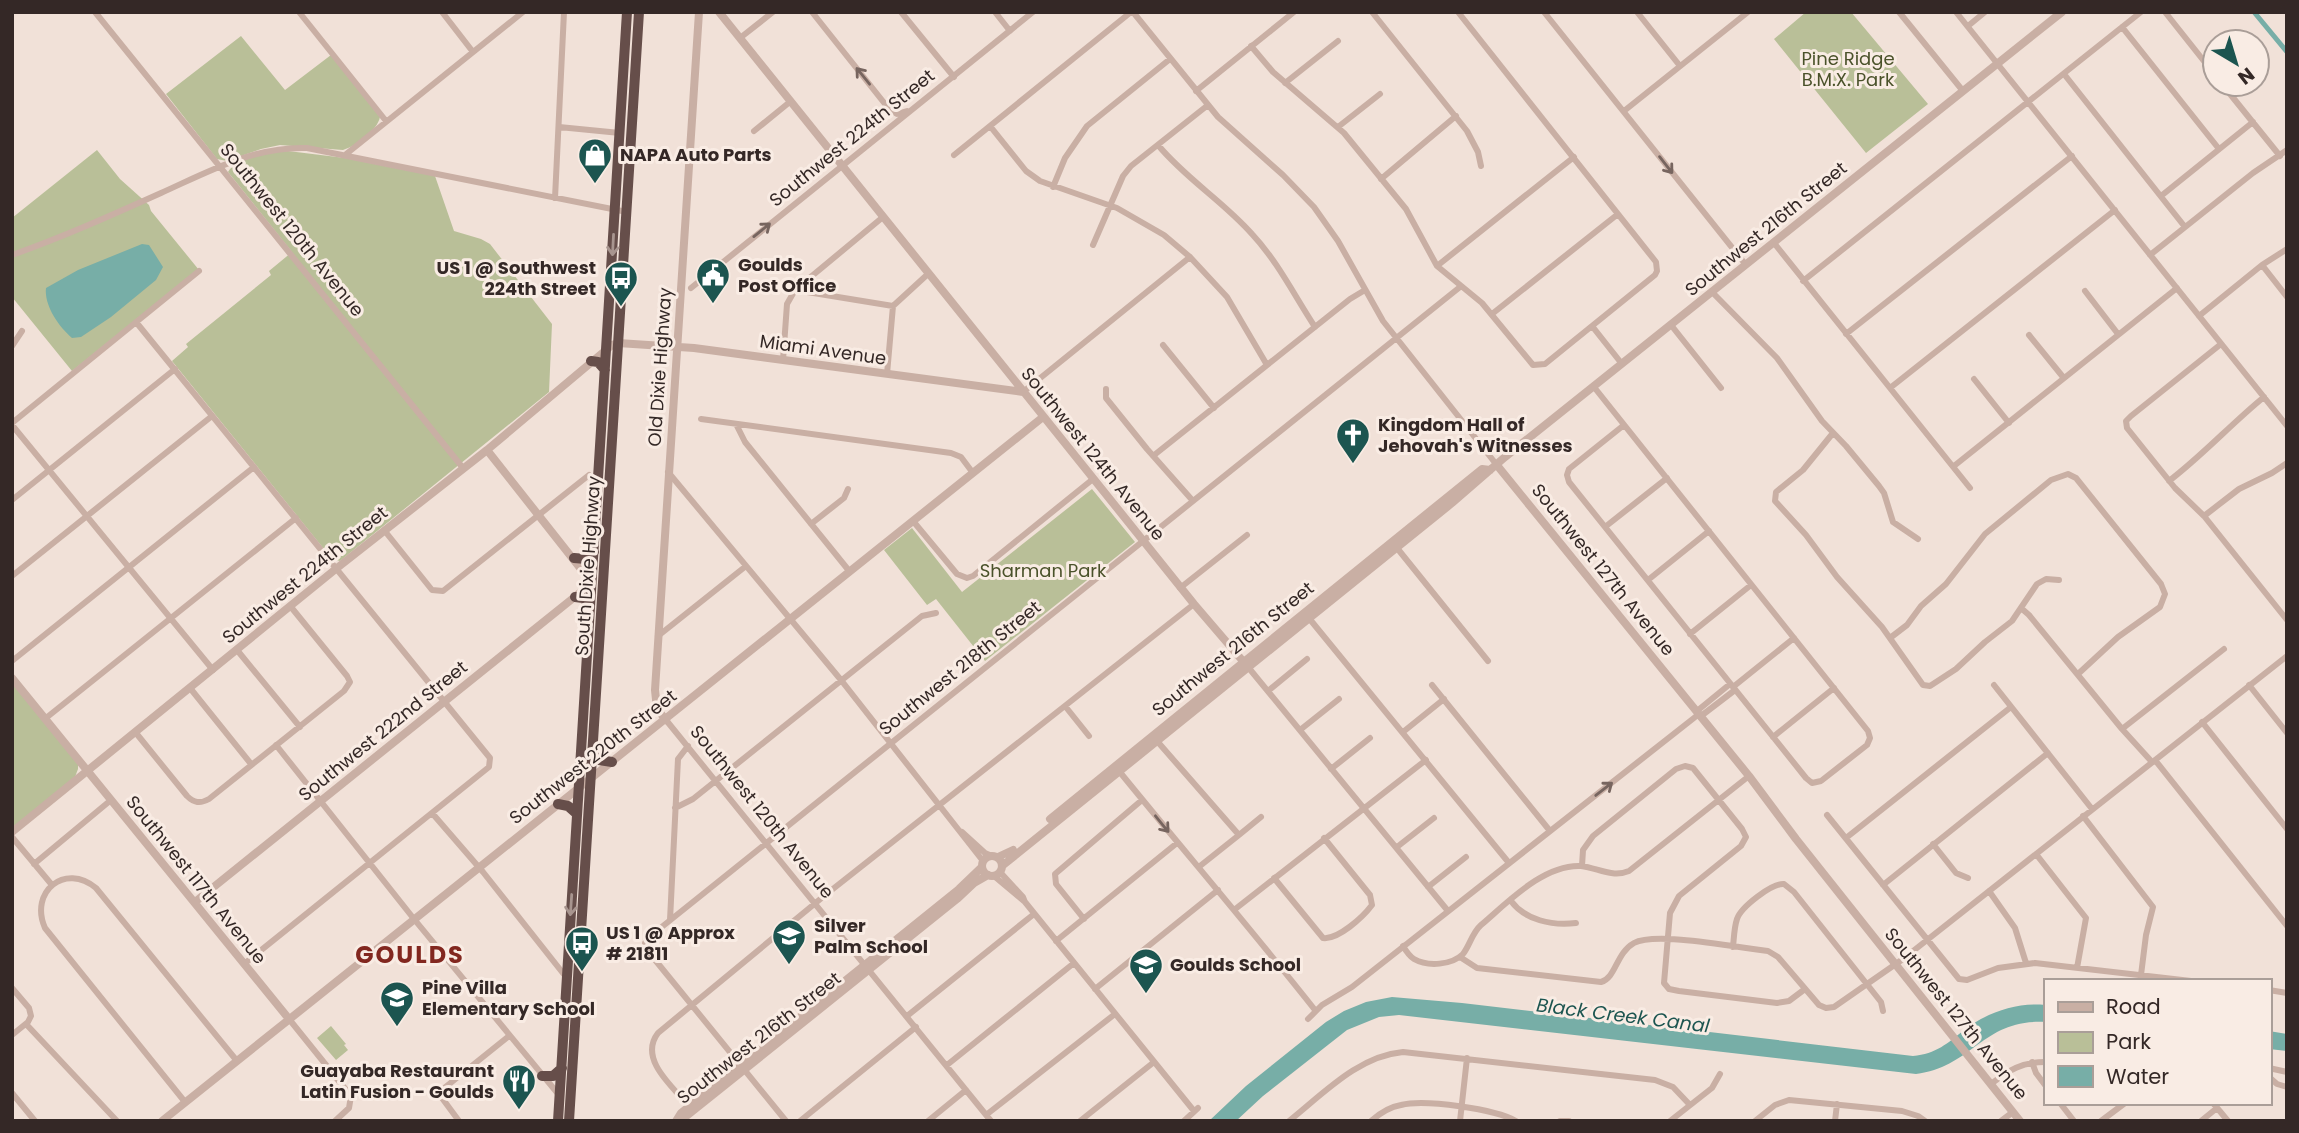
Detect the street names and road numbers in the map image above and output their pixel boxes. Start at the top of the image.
street label: Southwest 224th Street [764,63,940,212]
street label: Southwest 120th Avenue [215,138,370,322]
street label: Southwest 216th Street [1680,155,1852,302]
street label: Old Dixie Highway [641,287,678,447]
street label: Miami Avenue [758,328,888,371]
street label: Southwest 124th Avenue [1016,362,1171,546]
street label: South Dixie Highway [569,475,606,657]
street label: Southwest 127th Avenue [1526,478,1681,661]
street label: Southwest 224th Street [217,500,393,649]
street label: Southwest 216th Street [1147,575,1319,722]
street label: Southwest 218th Street [874,595,1046,741]
street label: Southwest 222nd Street [293,655,472,807]
street label: Southwest 220th Street [504,683,682,830]
street label: Southwest 120th Avenue [685,720,840,904]
street label: Southwest 117th Avenue [121,790,272,969]
street label: Southwest 127th Avenue [1879,922,2034,1105]
street label: Southwest 216th Street [672,966,846,1109]

